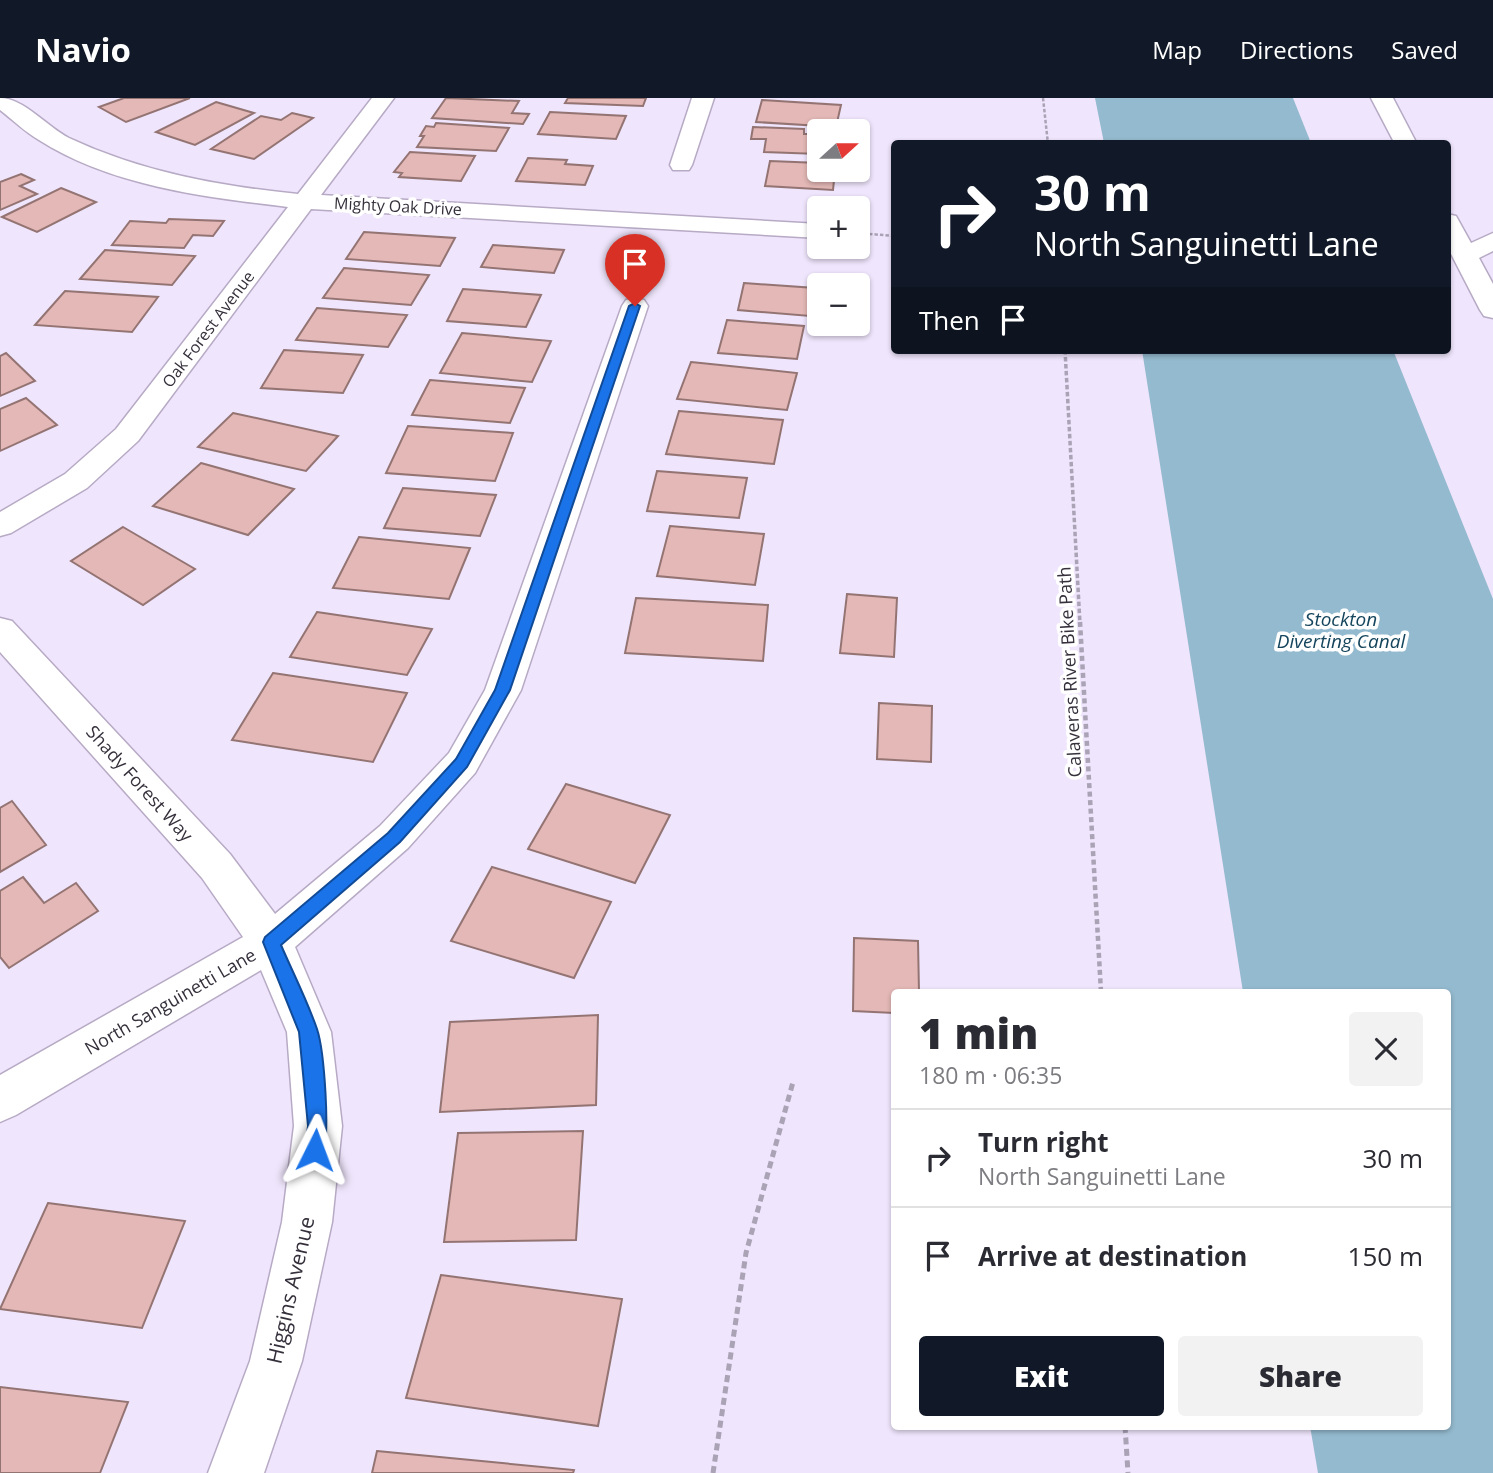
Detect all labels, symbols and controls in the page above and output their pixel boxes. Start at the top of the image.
text: Navio [35,27,131,72]
text: Map [1152,33,1202,66]
text: Directions [1240,33,1353,66]
text: Saved [1391,33,1458,66]
north arrow [807,119,870,182]
map controls [807,119,870,336]
text: 30 m [1034,159,1151,225]
icon: right [919,168,1010,259]
street label: Mighty Oak Drive [334,192,462,220]
button: + [807,196,870,259]
text: North Sanguinetti Lane [1034,222,1379,265]
pin [605,234,665,306]
icon: arrive [616,245,654,283]
street label: Oak Forest Avenue [157,266,259,392]
button: − [807,273,870,336]
icon: arrive [994,301,1032,339]
text: Then [919,302,980,338]
street label: Calaveras River Bike Path [1051,566,1087,778]
water label: Stockton Diverting Canal [1277,606,1406,654]
street label: Shady Forest Way [81,720,199,847]
street label: North Sanguinetti Lane [80,942,260,1060]
text: 1 min [919,1004,1038,1061]
button: close [1349,1012,1423,1086]
text: 180 m · 06:35 [919,1059,1062,1091]
position arrow [278,1113,352,1187]
text: Turn right [978,1124,1109,1160]
icon: right [919,1139,957,1177]
text: 30 m [1362,1140,1423,1176]
text: North Sanguinetti Lane [978,1160,1226,1192]
street label: Higgins Avenue [259,1214,321,1366]
icon: arrive [919,1237,957,1275]
text: Arrive at destination [978,1238,1247,1274]
text: 150 m [1348,1238,1423,1274]
button: Exit [919,1336,1164,1416]
button: Share [1178,1336,1423,1416]

